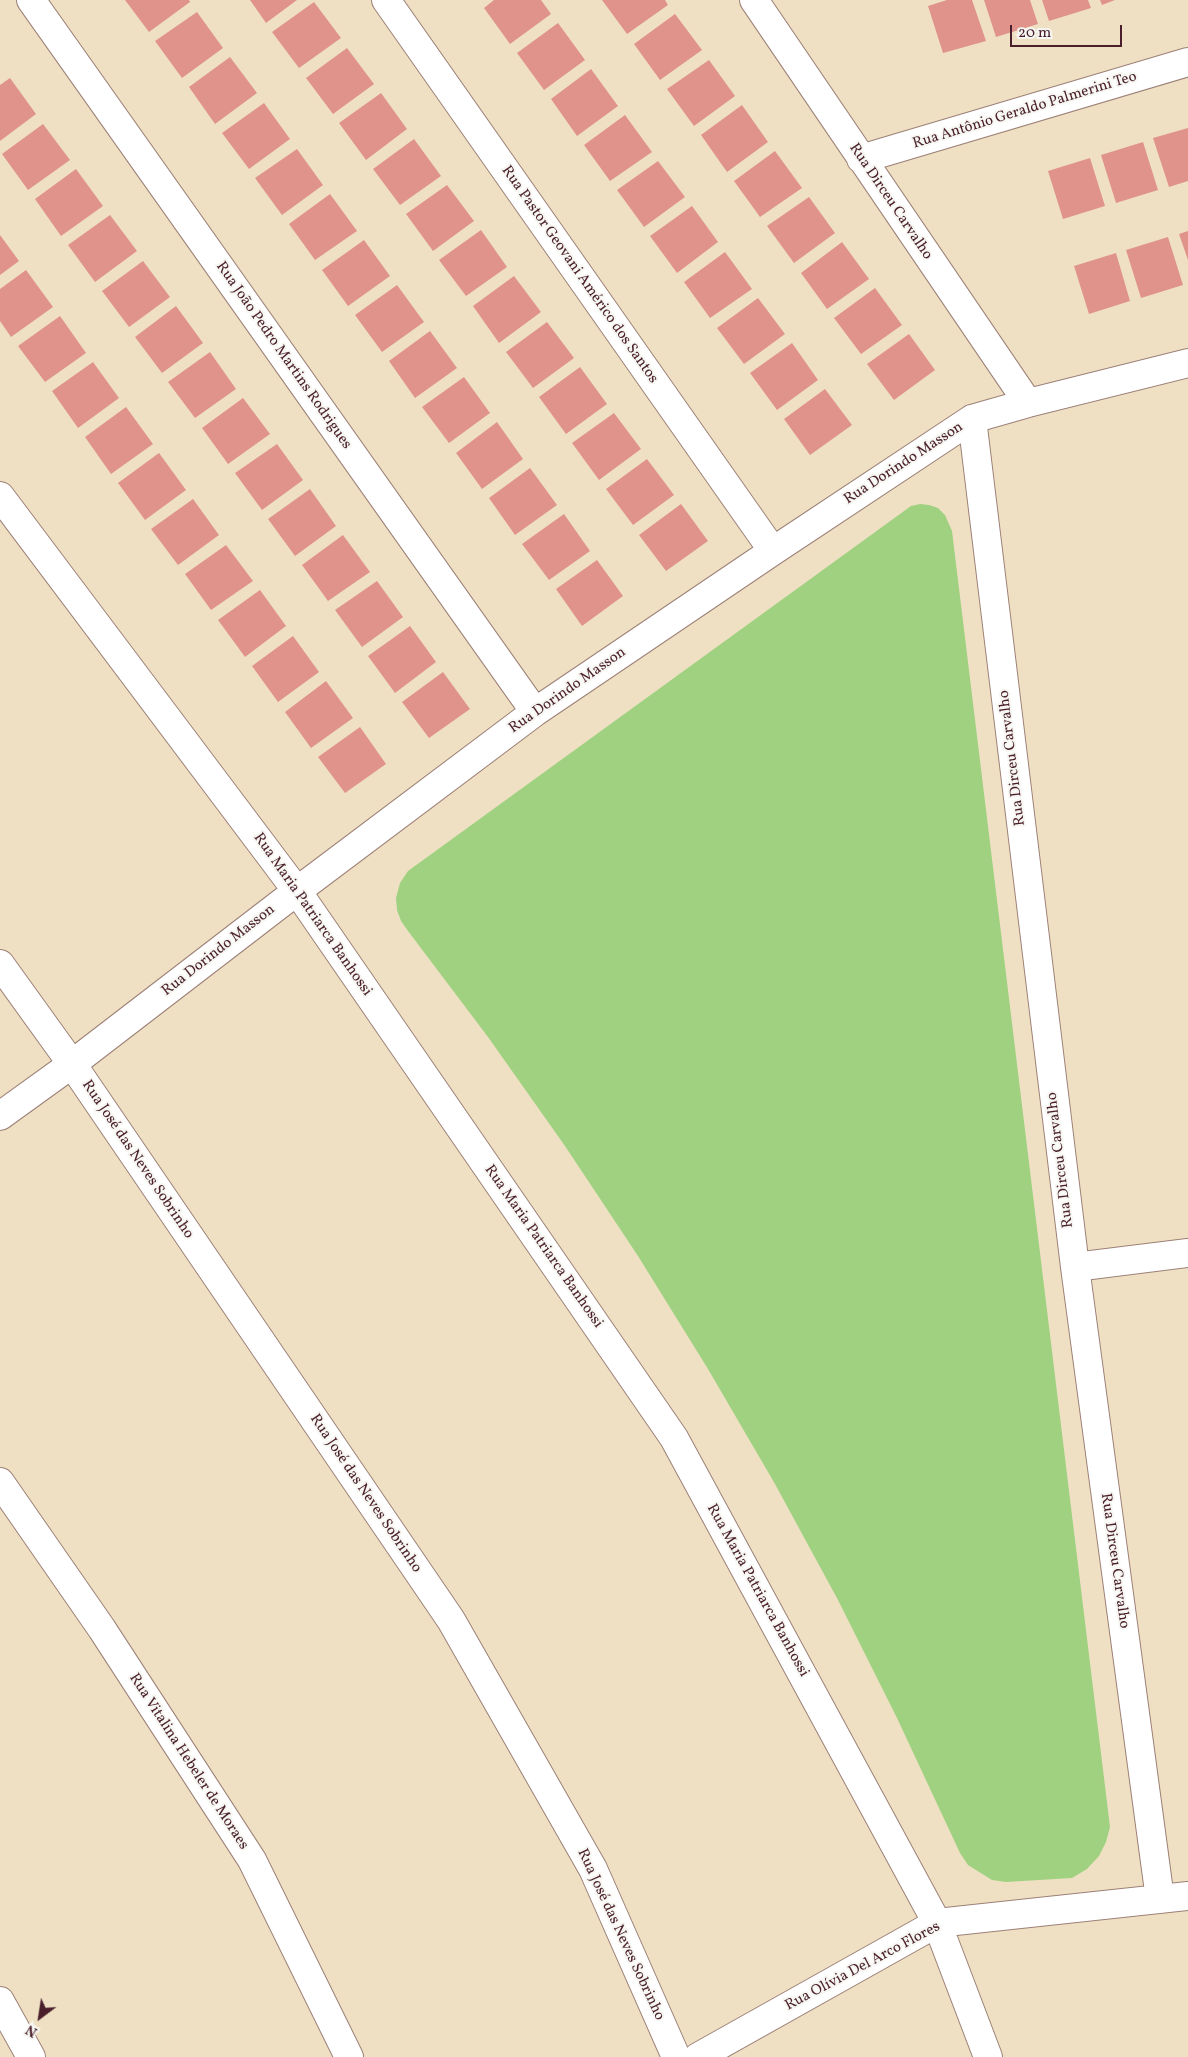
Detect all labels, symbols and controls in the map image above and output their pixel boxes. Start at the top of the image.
scale bar [1013,15,1126,47]
text: 20 m [1018,23,1051,44]
street label: Rua Antônio Geraldo Palmerini Teo [911,68,1139,154]
street label: Rua Dirceu Carvalho [844,140,936,264]
street label: Rua Pastor Geovani Américo dos Santos [497,163,661,387]
street label: Rua João Pedro Martins Rodrigues [211,259,355,453]
street label: Rua Dorindo Masson [841,419,967,509]
street label: Rua Dorindo Masson [506,644,630,738]
street label: Rua Dirceu Carvalho [996,689,1030,827]
street label: Rua Maria Patriarca Banhossi [249,830,375,1000]
street label: Rua Dorindo Masson [159,901,279,1001]
street label: Rua José das Neves Sobrinho [77,1077,197,1243]
street label: Rua Dirceu Carvalho [1044,1091,1078,1229]
street label: Rua Maria Patriarca Banhossi [480,1162,606,1332]
street label: Rua José das Neves Sobrinho [305,1411,425,1577]
street label: Rua Dirceu Carvalho [1096,1492,1132,1630]
street label: Rua Maria Patriarca Banhossi [702,1501,812,1681]
street label: Rua Vitalina Hebeler de Moraes [124,1671,252,1853]
street label: Rua José das Neves Sobrinho [572,1846,668,2024]
street label: Rua Olívia Del Arco Flores [782,1918,944,2016]
north arrow [15,1992,65,2042]
text: N [23,2020,41,2041]

